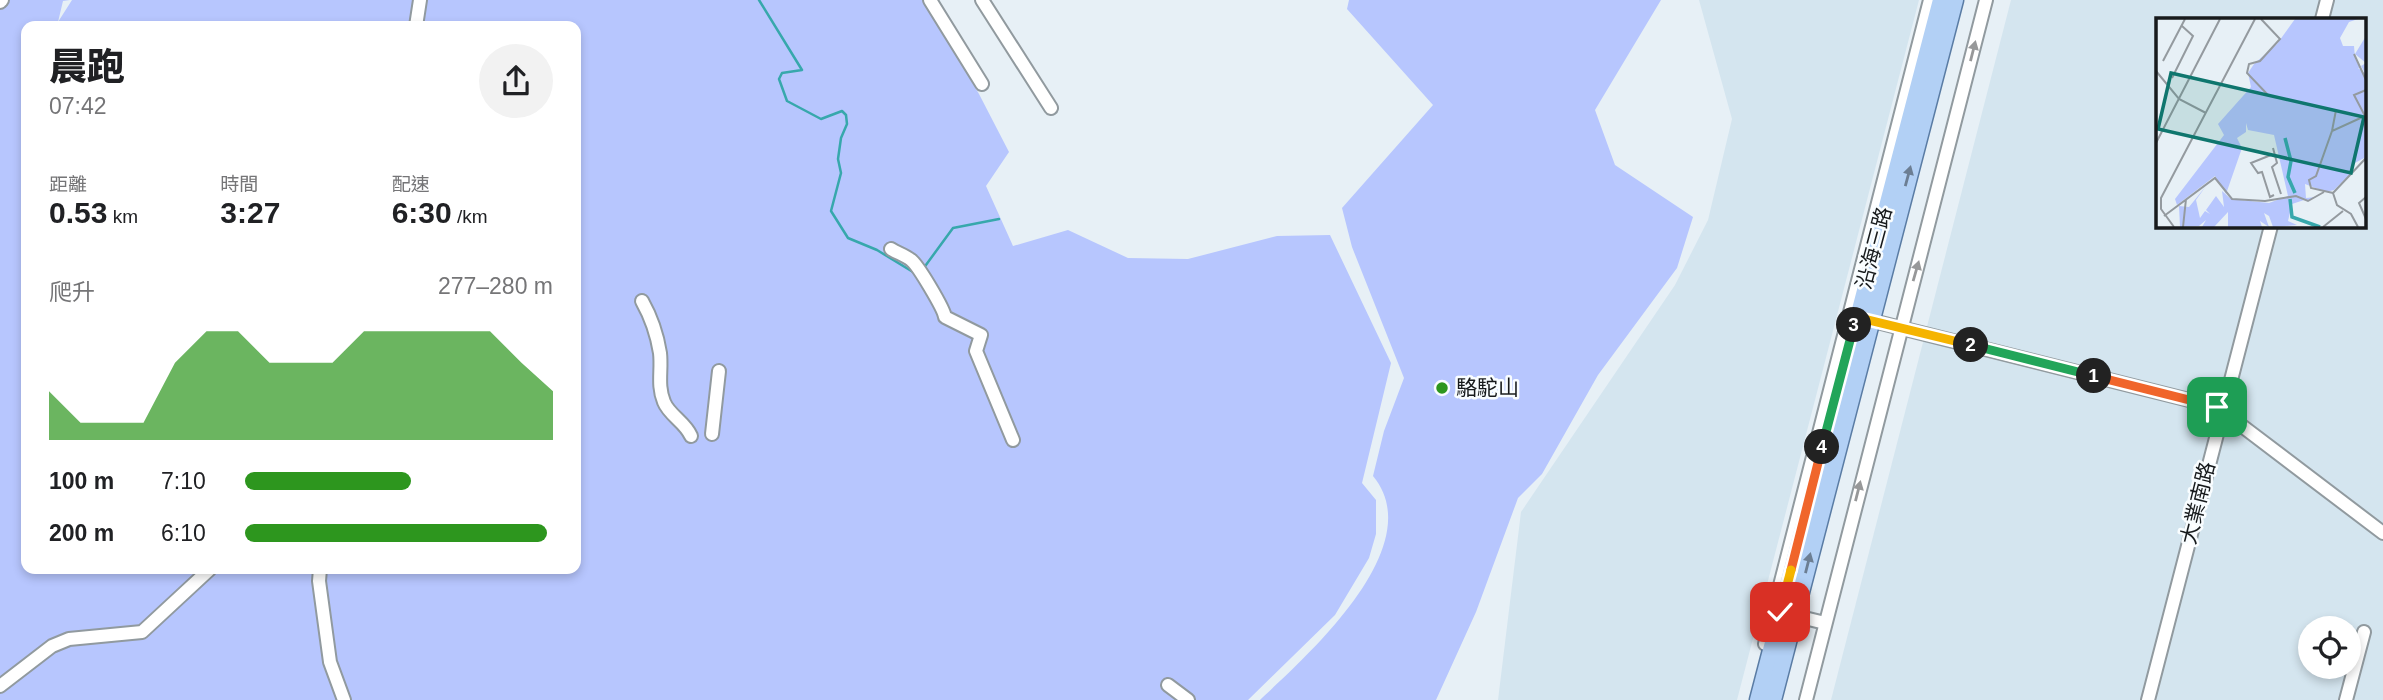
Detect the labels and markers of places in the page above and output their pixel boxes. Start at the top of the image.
pin: 3 [1836,308,1871,342]
pin: 2 [1954,328,1988,362]
pin: 1 [2076,358,2112,394]
place label: 駱駝山 [1456,376,1519,399]
pin [2187,377,2247,437]
marker: 駱駝山 [1434,380,1450,396]
pin: 4 [1804,430,1840,464]
pin [1750,582,1810,642]

